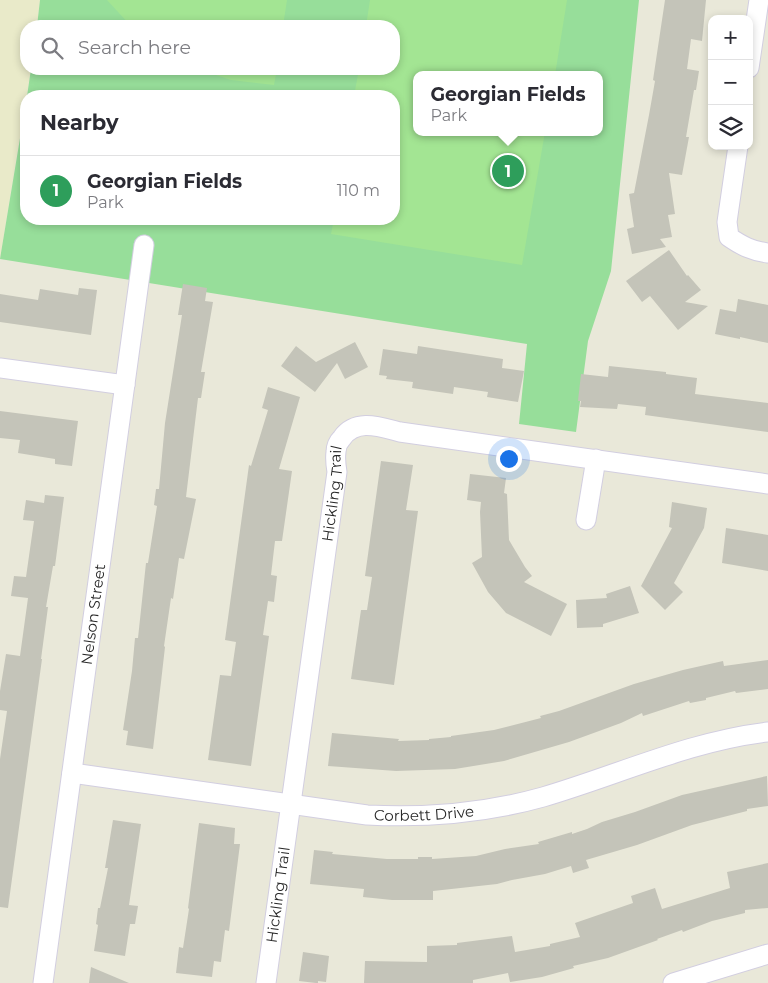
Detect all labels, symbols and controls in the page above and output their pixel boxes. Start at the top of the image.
map controls [708,15,753,150]
button: + [708,15,753,60]
search box [20,20,400,75]
icon: search [38,34,66,62]
text: Search here [78,36,191,59]
button: − [708,60,753,105]
popup [413,71,603,136]
text: Georgian Fields [430,83,586,106]
button: layers [708,105,753,150]
text: Park [430,106,467,125]
text: Nearby [40,110,119,135]
pin: 1 [492,152,524,190]
text: Georgian Fields [87,170,242,193]
text: 1 [53,181,59,200]
text: 110 m [337,181,380,200]
text: Park [87,193,124,212]
street label: Hickling Trail [317,443,347,543]
your location [496,446,522,472]
street label: Nelson Street [77,563,109,666]
street label: Corbett Drive [374,801,475,825]
street label: Hickling Trail [262,846,294,944]

